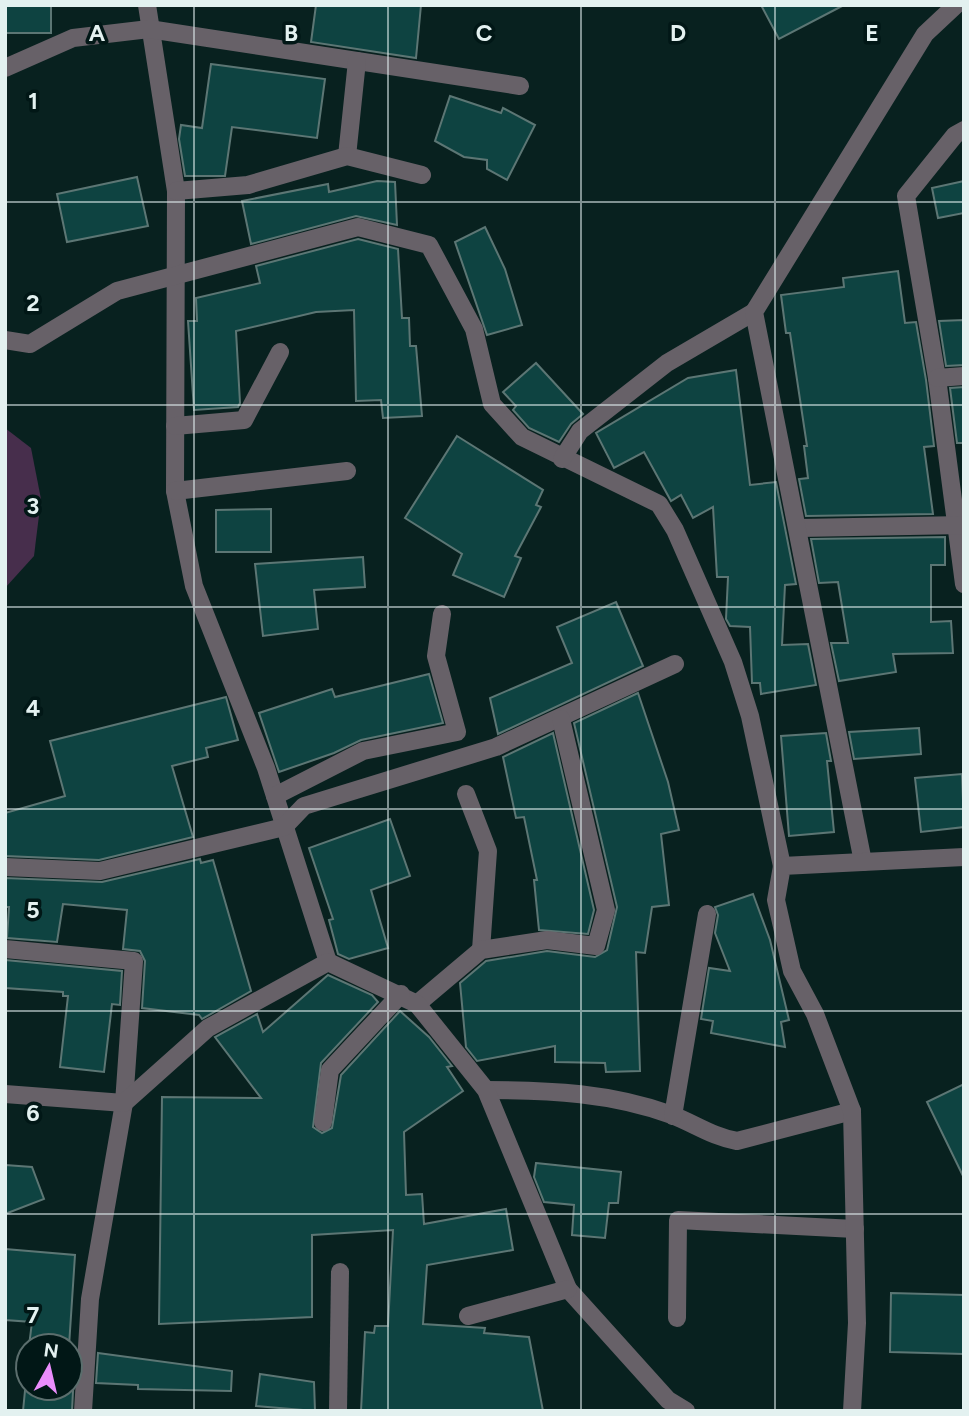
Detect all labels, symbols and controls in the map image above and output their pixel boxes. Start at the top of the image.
text: A [89,19,106,47]
text: B [284,19,298,47]
text: C [476,19,493,47]
text: D [670,19,686,47]
text: E [865,19,879,47]
text: 1 [28,87,38,115]
text: 2 [26,289,40,317]
text: 3 [27,492,39,520]
text: 4 [26,694,40,722]
text: 5 [26,896,40,924]
text: 6 [26,1099,40,1127]
text: 7 [27,1301,40,1329]
north arrow [14,1332,84,1402]
text: N [42,1338,60,1363]

